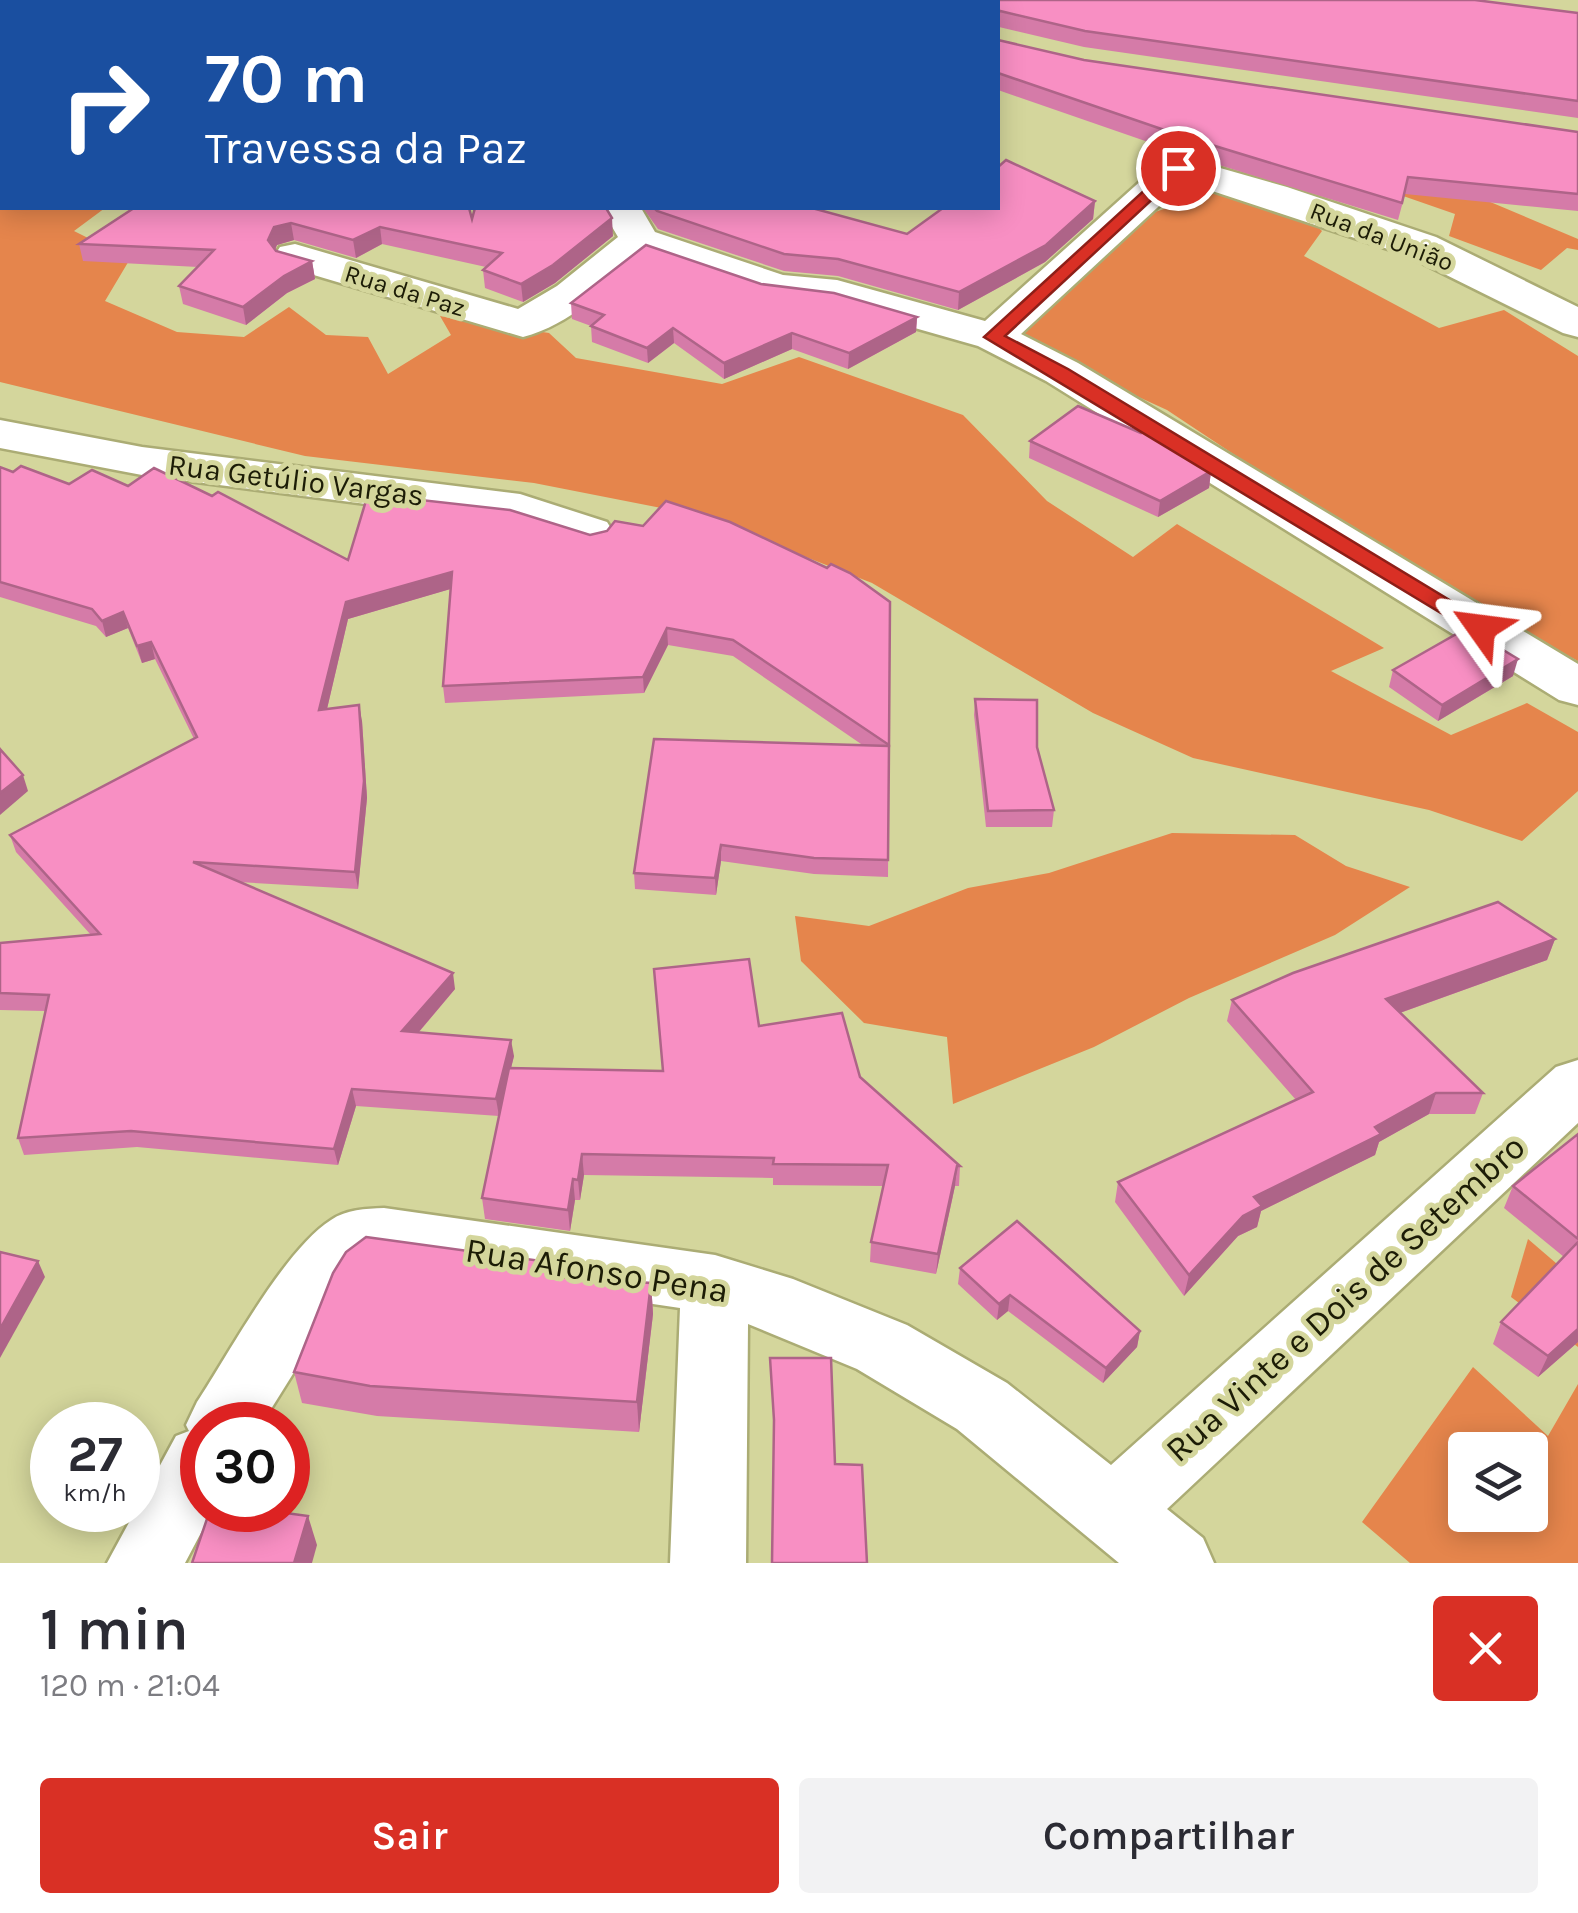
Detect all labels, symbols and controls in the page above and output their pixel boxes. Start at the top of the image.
text: 70 m [205,38,368,120]
icon: right [40,40,170,170]
text: Travessa da Paz [205,122,527,174]
pin [1136,126,1221,211]
icon: arrive [1151,141,1206,196]
street label: Rua da União [1306,196,1457,277]
street label: Rua da Paz [341,258,468,322]
street label: Rua Getúlio Vargas [166,446,426,514]
position arrow [1429,576,1533,680]
street label: Rua Vinte e Dois de Setembro [1157,1126,1533,1471]
street label: Rua Afonso Pena [462,1229,731,1312]
speed limit sign: 30 [180,1402,310,1532]
text: 27 [67,1425,123,1484]
map controls [1448,1432,1548,1532]
button: layers [1448,1432,1548,1532]
text: km/h [63,1478,127,1507]
text: 1 min [40,1594,189,1664]
button: close [1433,1596,1538,1701]
text: 120 m · 21:04 [40,1667,220,1704]
button: Sair [40,1778,779,1893]
button: Compartilhar [799,1778,1538,1893]

